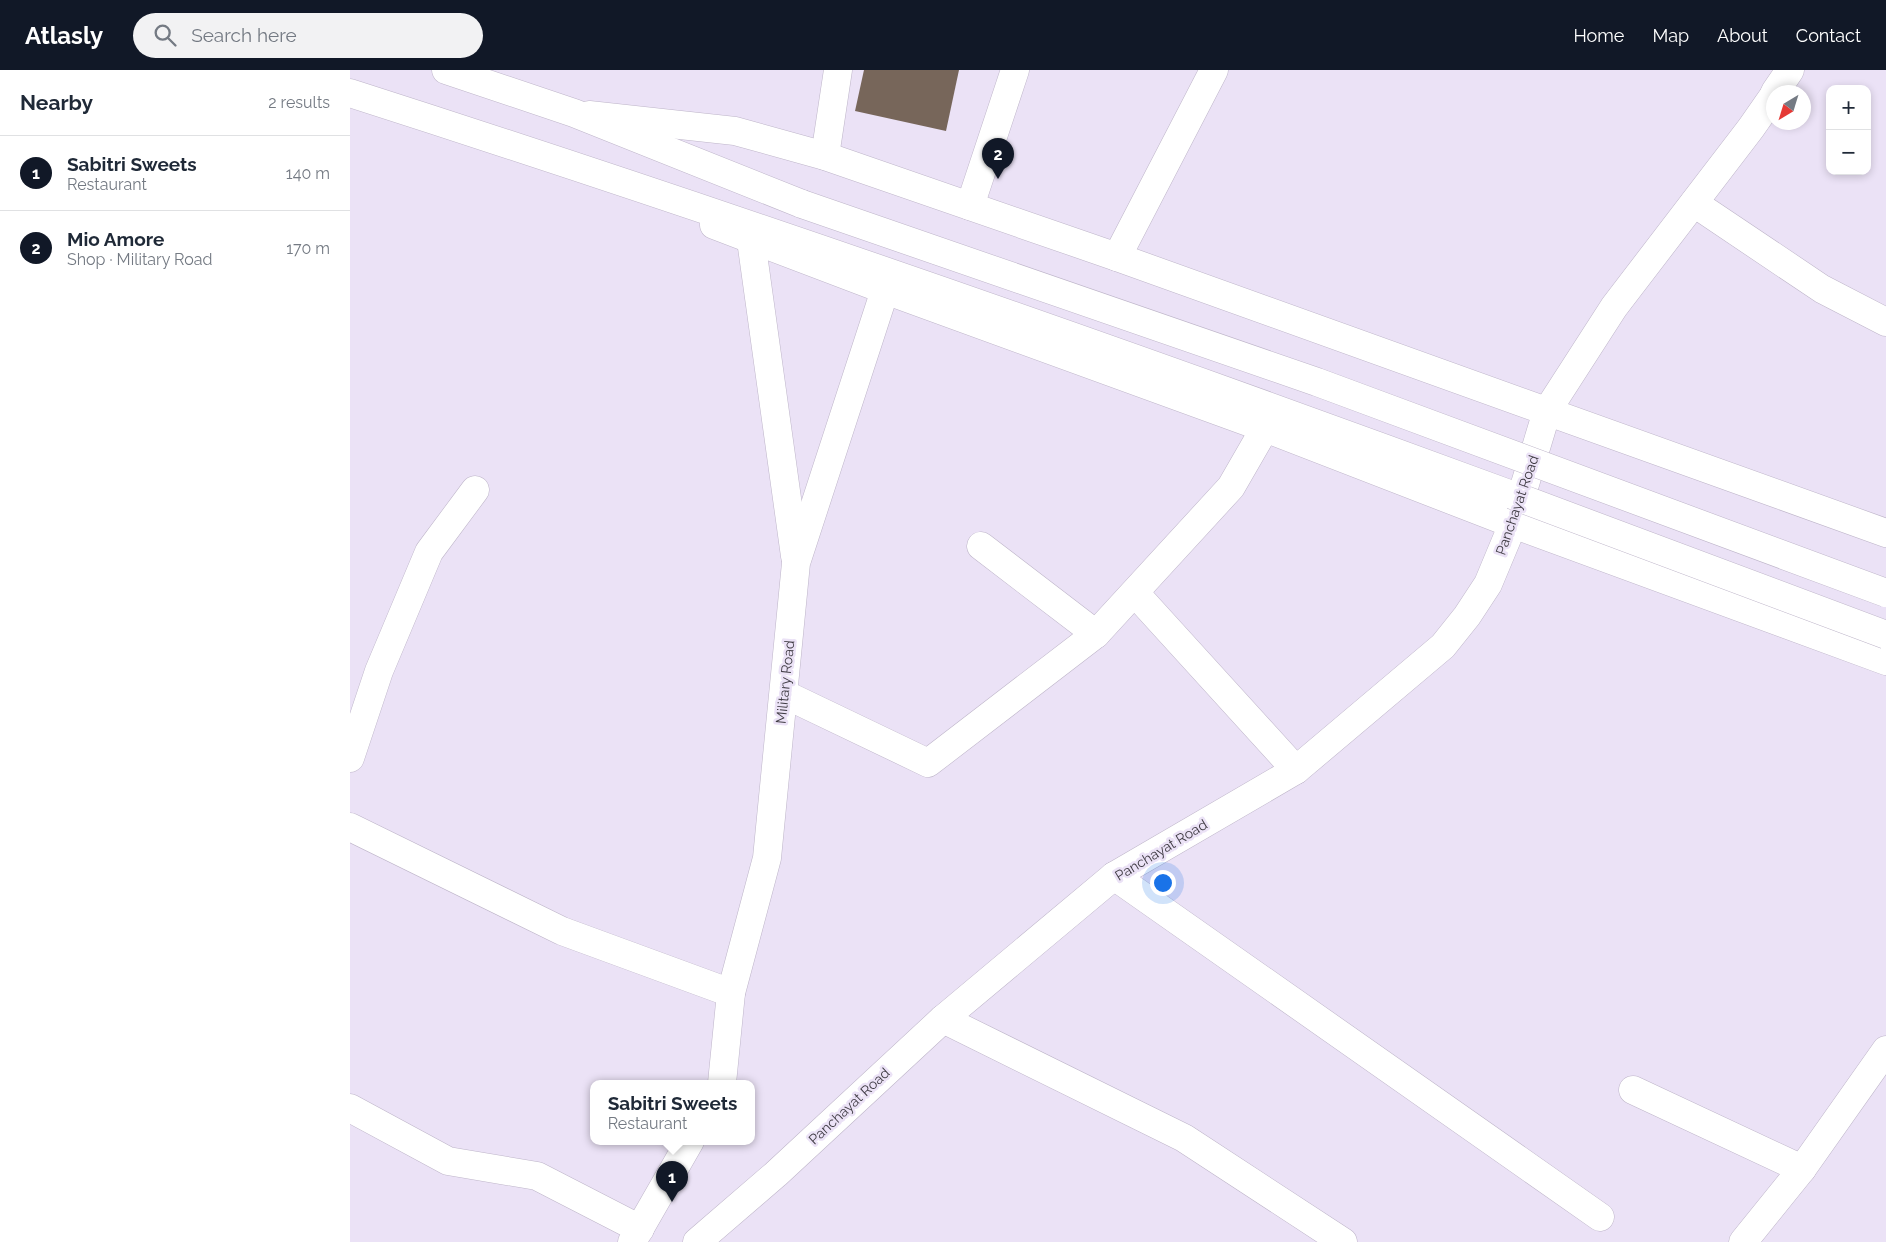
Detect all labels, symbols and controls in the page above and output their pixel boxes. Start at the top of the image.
search box [133,13,483,58]
text: Atlasly [25,21,103,50]
icon: search [151,21,179,49]
text: Search here [191,24,297,46]
text: Home [1573,25,1624,46]
text: Map [1652,25,1689,46]
text: About [1717,25,1768,46]
text: Contact [1796,25,1861,46]
north arrow [1766,85,1811,130]
map controls [1826,85,1871,175]
button: + [1826,85,1871,130]
text: Nearby [20,90,93,115]
text: 2 results [268,93,330,112]
button: − [1826,130,1871,175]
pin: 2 [982,138,1014,179]
text: Sabitri Sweets [67,153,197,175]
text: 1 [32,164,40,183]
text: 140 m [286,164,330,183]
text: Restaurant [67,175,147,194]
text: Mio Amore [67,228,164,250]
text: 2 [31,239,41,258]
text: 170 m [286,239,330,258]
text: Shop · Military Road [67,250,212,269]
street label: Panchayat Road [1492,453,1542,557]
street label: Military Road [773,639,797,725]
street label: Panchayat Road [1112,816,1210,884]
your location [1150,870,1176,896]
street label: Panchayat Road [805,1065,893,1147]
popup [590,1080,755,1145]
text: Sabitri Sweets [608,1092,737,1114]
text: Restaurant [608,1114,687,1133]
pin: 1 [656,1161,688,1202]

